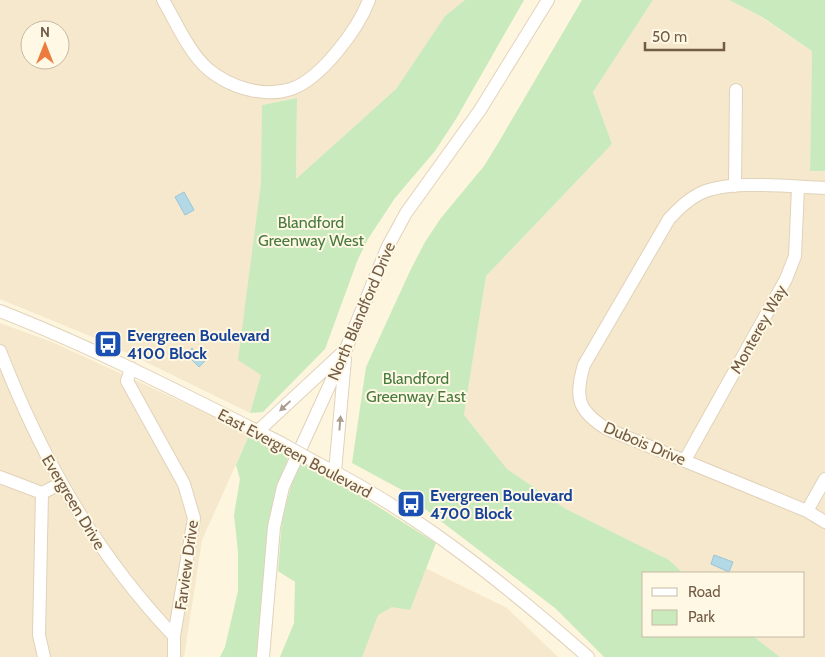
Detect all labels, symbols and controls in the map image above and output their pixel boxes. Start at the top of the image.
north arrow [20,20,70,70]
scale bar [645,20,724,52]
text: N [40,23,50,41]
text: 50 m [652,28,687,46]
park label: Blandford Greenway West [258,213,365,250]
street label: North Blandford Drive [324,239,399,383]
street label: Monterey Way [726,282,791,377]
place label: Evergreen Boulevard 4100 Block [127,326,270,363]
bus stop icon: Evergreen Boulevard 4100 Block [93,329,123,359]
park label: Blandford Greenway East [366,369,467,406]
one-way arrow [279,400,291,412]
street label: East Evergreen Boulevard [215,405,375,502]
one-way arrow [336,415,344,431]
street label: Dubois Drive [601,418,689,469]
street label: Evergreen Drive [38,451,109,553]
place label: Evergreen Boulevard 4700 Block [430,486,573,523]
bus stop icon: Evergreen Boulevard 4700 Block [396,489,426,519]
street label: Farview Drive [171,519,202,611]
legend [642,572,805,637]
text: Road [688,583,721,601]
text: Park [688,608,715,626]

